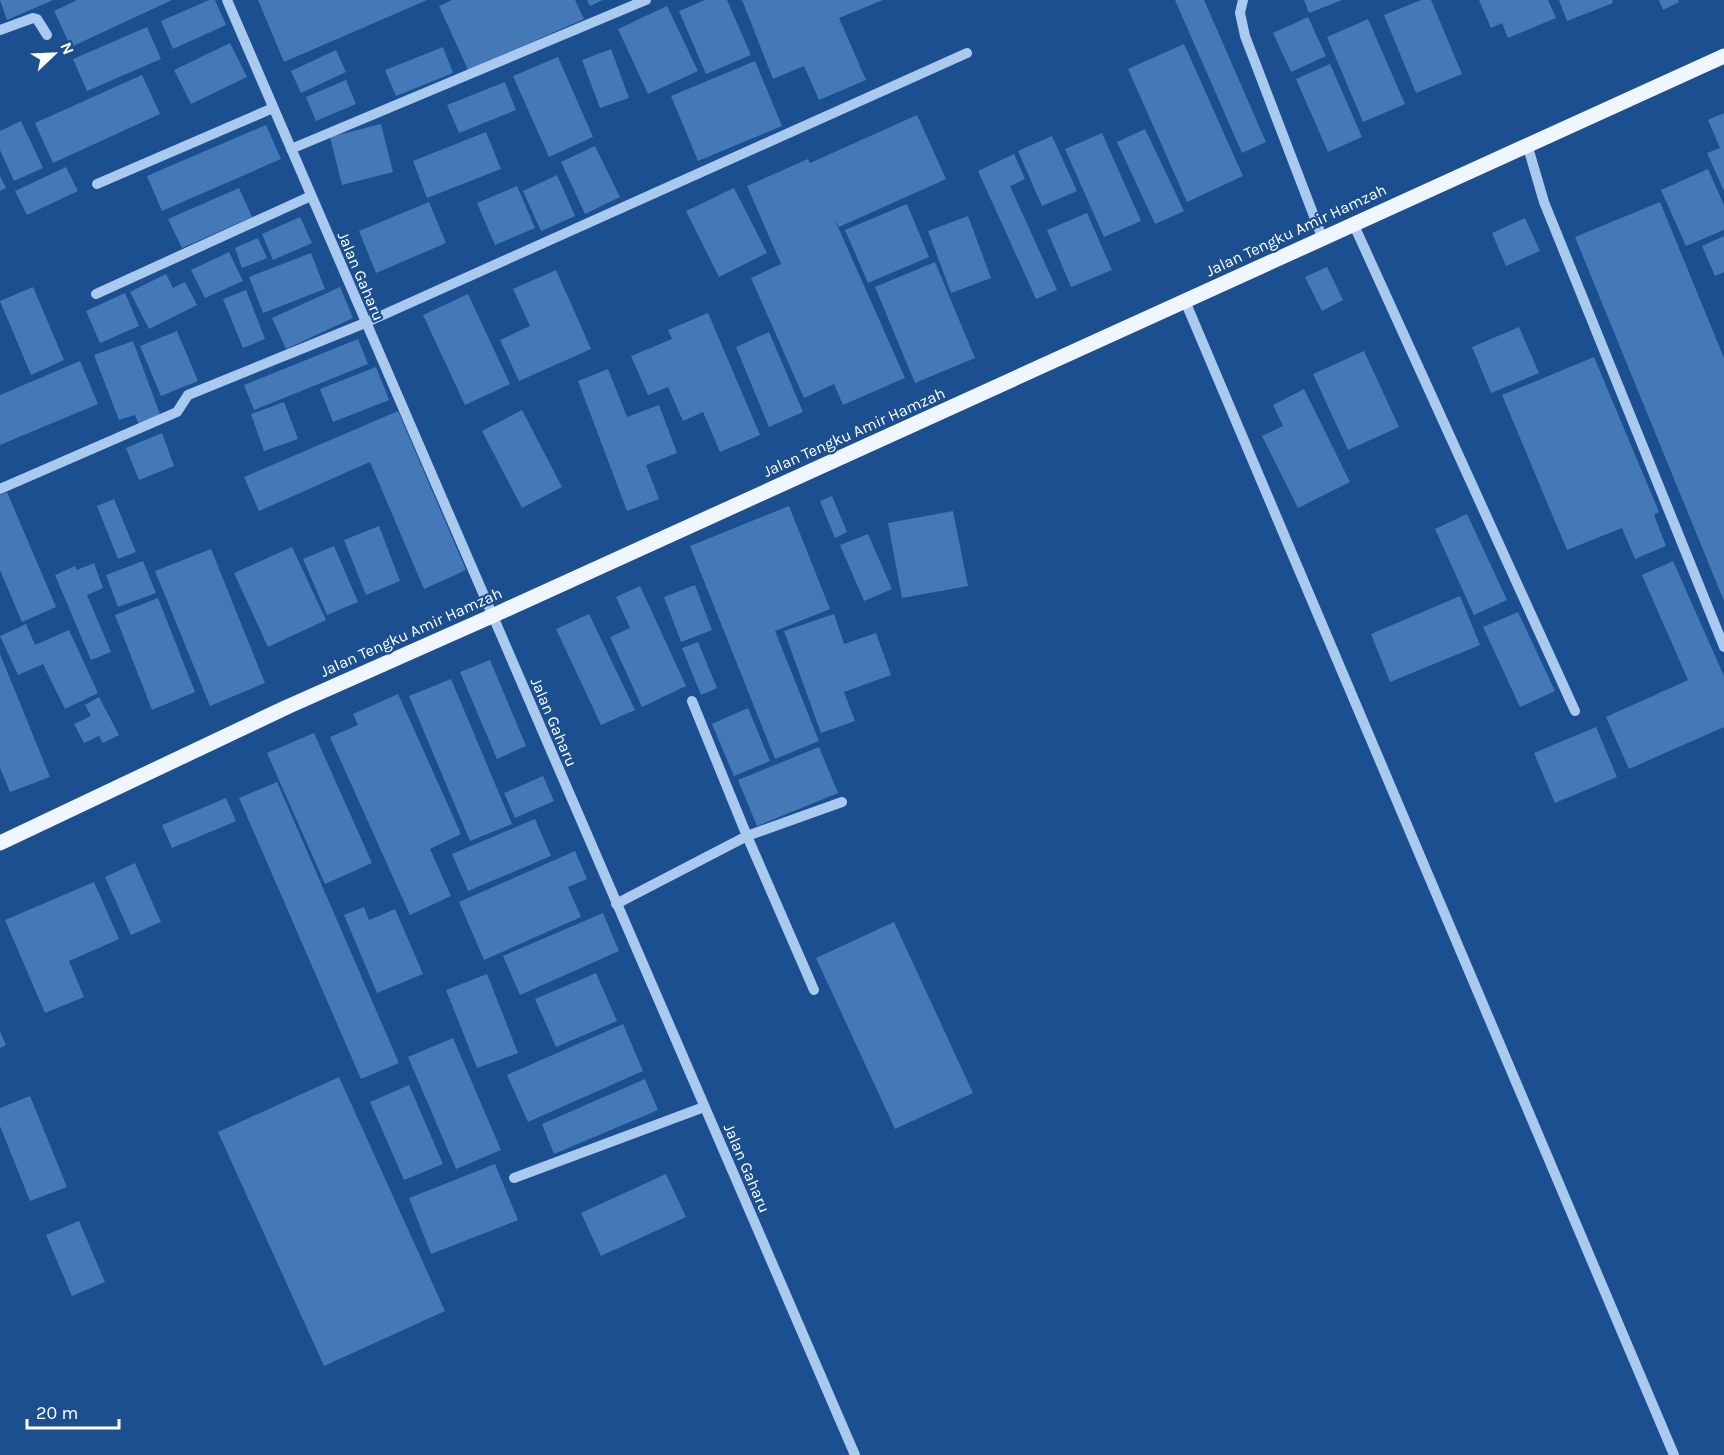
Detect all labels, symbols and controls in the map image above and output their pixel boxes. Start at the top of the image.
north arrow [24,24,84,84]
text: N [56,39,78,57]
street label: Jalan Tengku Amir Hamzah [1203,180,1389,280]
street label: Jalan Gaharu [334,229,388,323]
street label: Jalan Tengku Amir Hamzah [760,383,948,481]
street label: Jalan Tengku Amir Hamzah [317,583,505,681]
street label: Jalan Gaharu [527,675,581,769]
street label: Jalan Gaharu [720,1121,774,1215]
scale bar [27,1392,118,1430]
text: 20 m [36,1402,78,1424]

